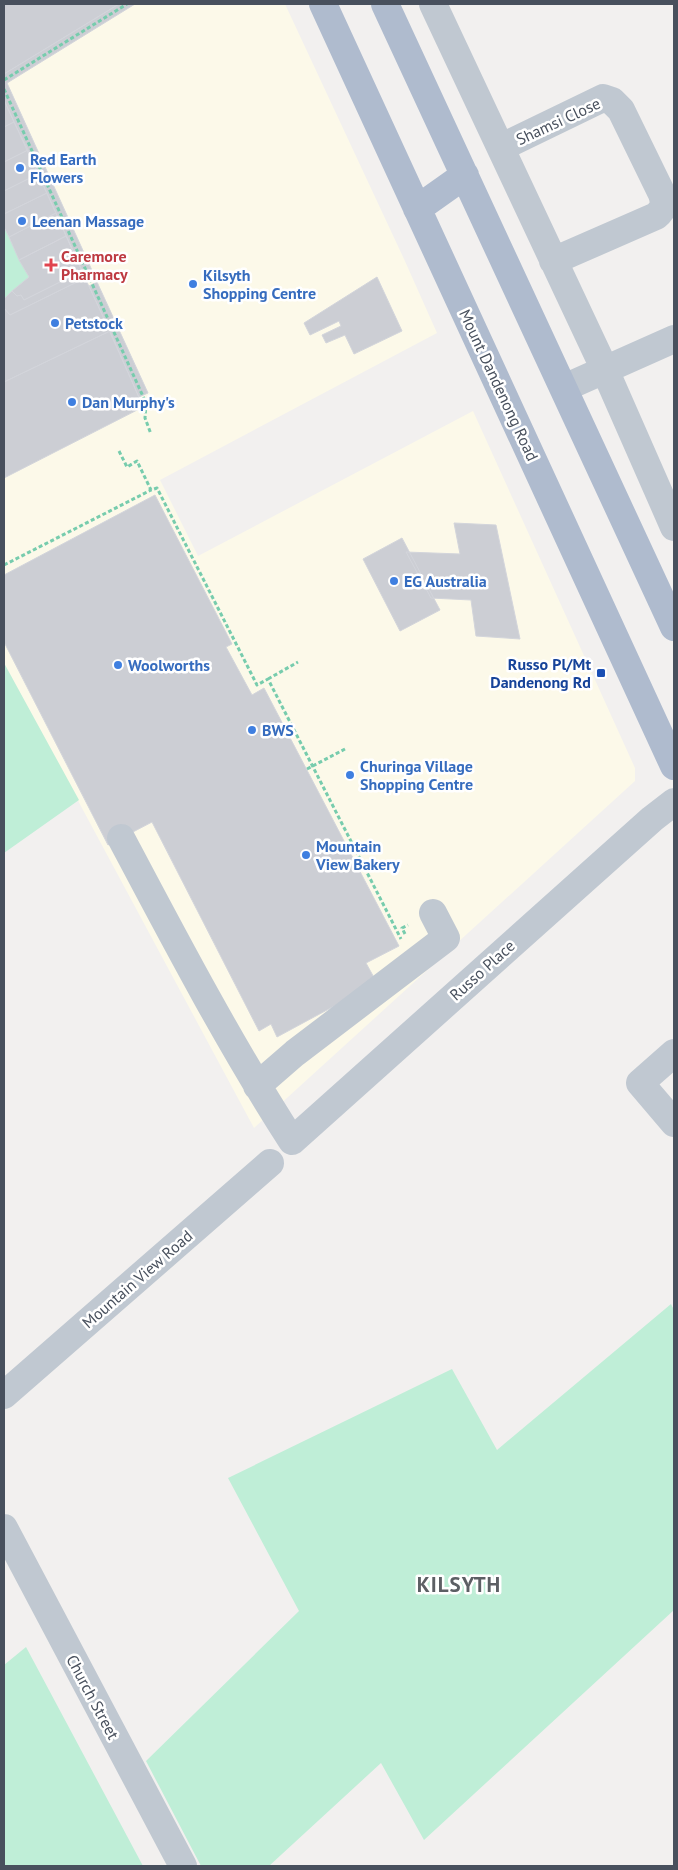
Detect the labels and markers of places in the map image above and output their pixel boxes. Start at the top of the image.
place label: Red Earth Flowers [30,149,96,187]
marker: Red Earth Flowers [14,162,26,174]
place label: Leenan Massage [32,211,144,231]
marker: Leenan Massage [16,215,28,227]
place label: Caremore Pharmacy [61,246,128,284]
marker: Caremore Pharmacy [45,259,57,271]
place label: Kilsyth Shopping Centre [203,265,316,303]
marker: Kilsyth Shopping Centre [187,278,199,290]
place label: Petstock [65,313,123,333]
marker: Petstock [49,317,61,329]
place label: Dan Murphy's [82,392,175,412]
marker: Dan Murphy's [66,396,78,408]
place label: EG Australia [404,571,487,591]
marker: EG Australia [388,575,400,587]
place label: Russo Pl/Mt Dandenong Rd [490,654,591,692]
place label: Woolworths [128,655,210,675]
marker: Woolworths [112,659,124,671]
marker: Russo Pl/Mt Dandenong Rd [595,667,607,679]
place label: BWS [262,720,294,740]
marker: BWS [246,724,258,736]
place label: Churinga Village Shopping Centre [360,756,473,794]
marker: Churinga Village Shopping Centre [344,769,356,781]
place label: Mountain View Bakery [315,836,400,874]
marker: Mountain View Bakery [300,849,312,861]

